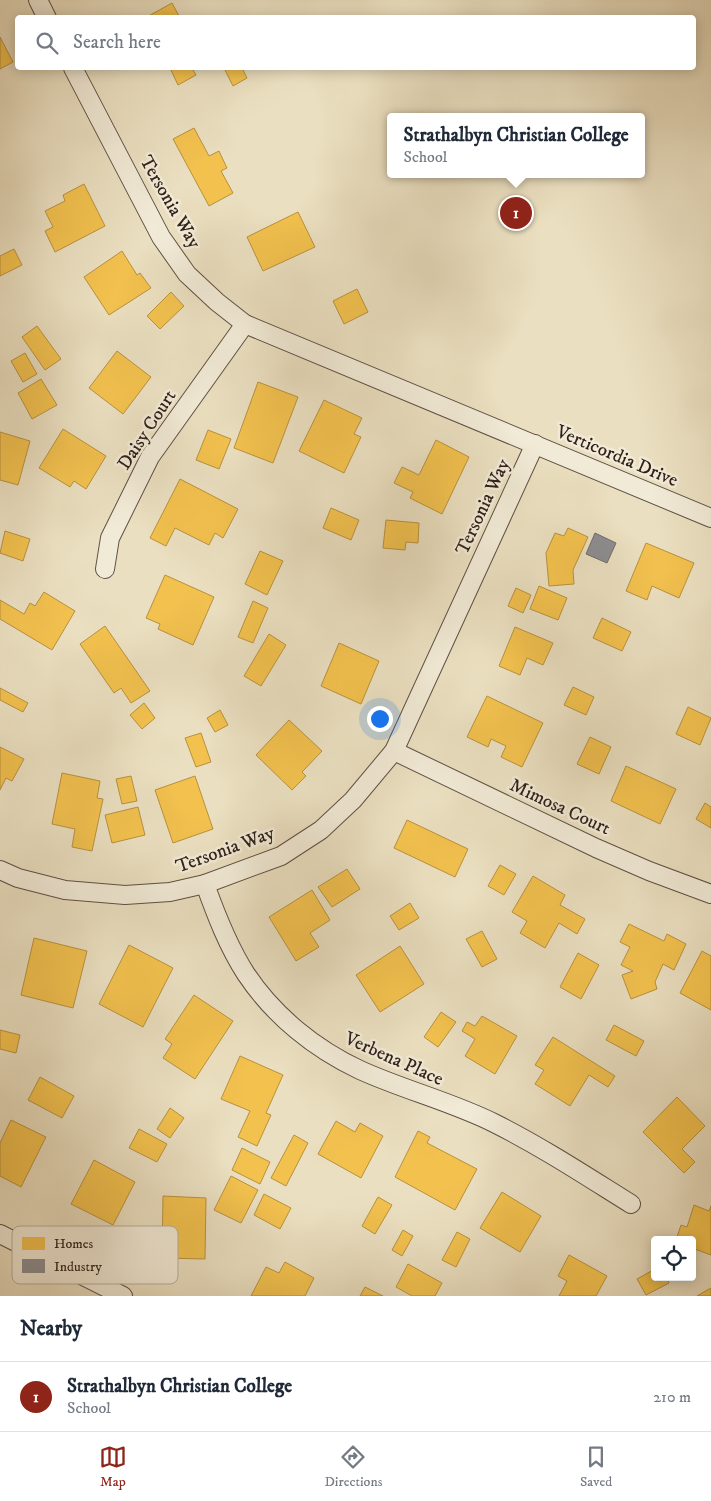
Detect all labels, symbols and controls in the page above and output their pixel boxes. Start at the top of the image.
search box [15,15,696,70]
icon: search [33,29,61,57]
text: Search here [73,31,161,54]
popup [387,113,645,178]
text: Strathalbyn Christian College [403,124,629,147]
text: School [403,147,447,167]
street label: Tersonia Way [134,152,206,253]
pin: 1 [500,194,532,232]
street label: Daisy Court [113,386,181,474]
street label: Verticordia Drive [552,420,682,492]
street label: Tersonia Way [451,454,516,559]
your location [367,706,393,732]
street label: Mimosa Court [506,774,614,840]
street label: Tersonia Way [173,821,278,878]
street label: Verbena Place [340,1027,447,1091]
legend [12,1226,178,1284]
text: Homes [54,1235,94,1253]
map controls [651,1236,696,1281]
button: locate [651,1236,696,1281]
text: Industry [54,1258,102,1276]
text: Nearby [20,1316,82,1342]
text: Strathalbyn Christian College [67,1375,292,1398]
text: 1 [33,1387,39,1407]
text: 210 m [653,1387,691,1407]
text: School [67,1398,111,1418]
tab: Map [99,1443,127,1491]
tab: Directions [324,1443,382,1491]
tab: Saved [580,1443,612,1491]

